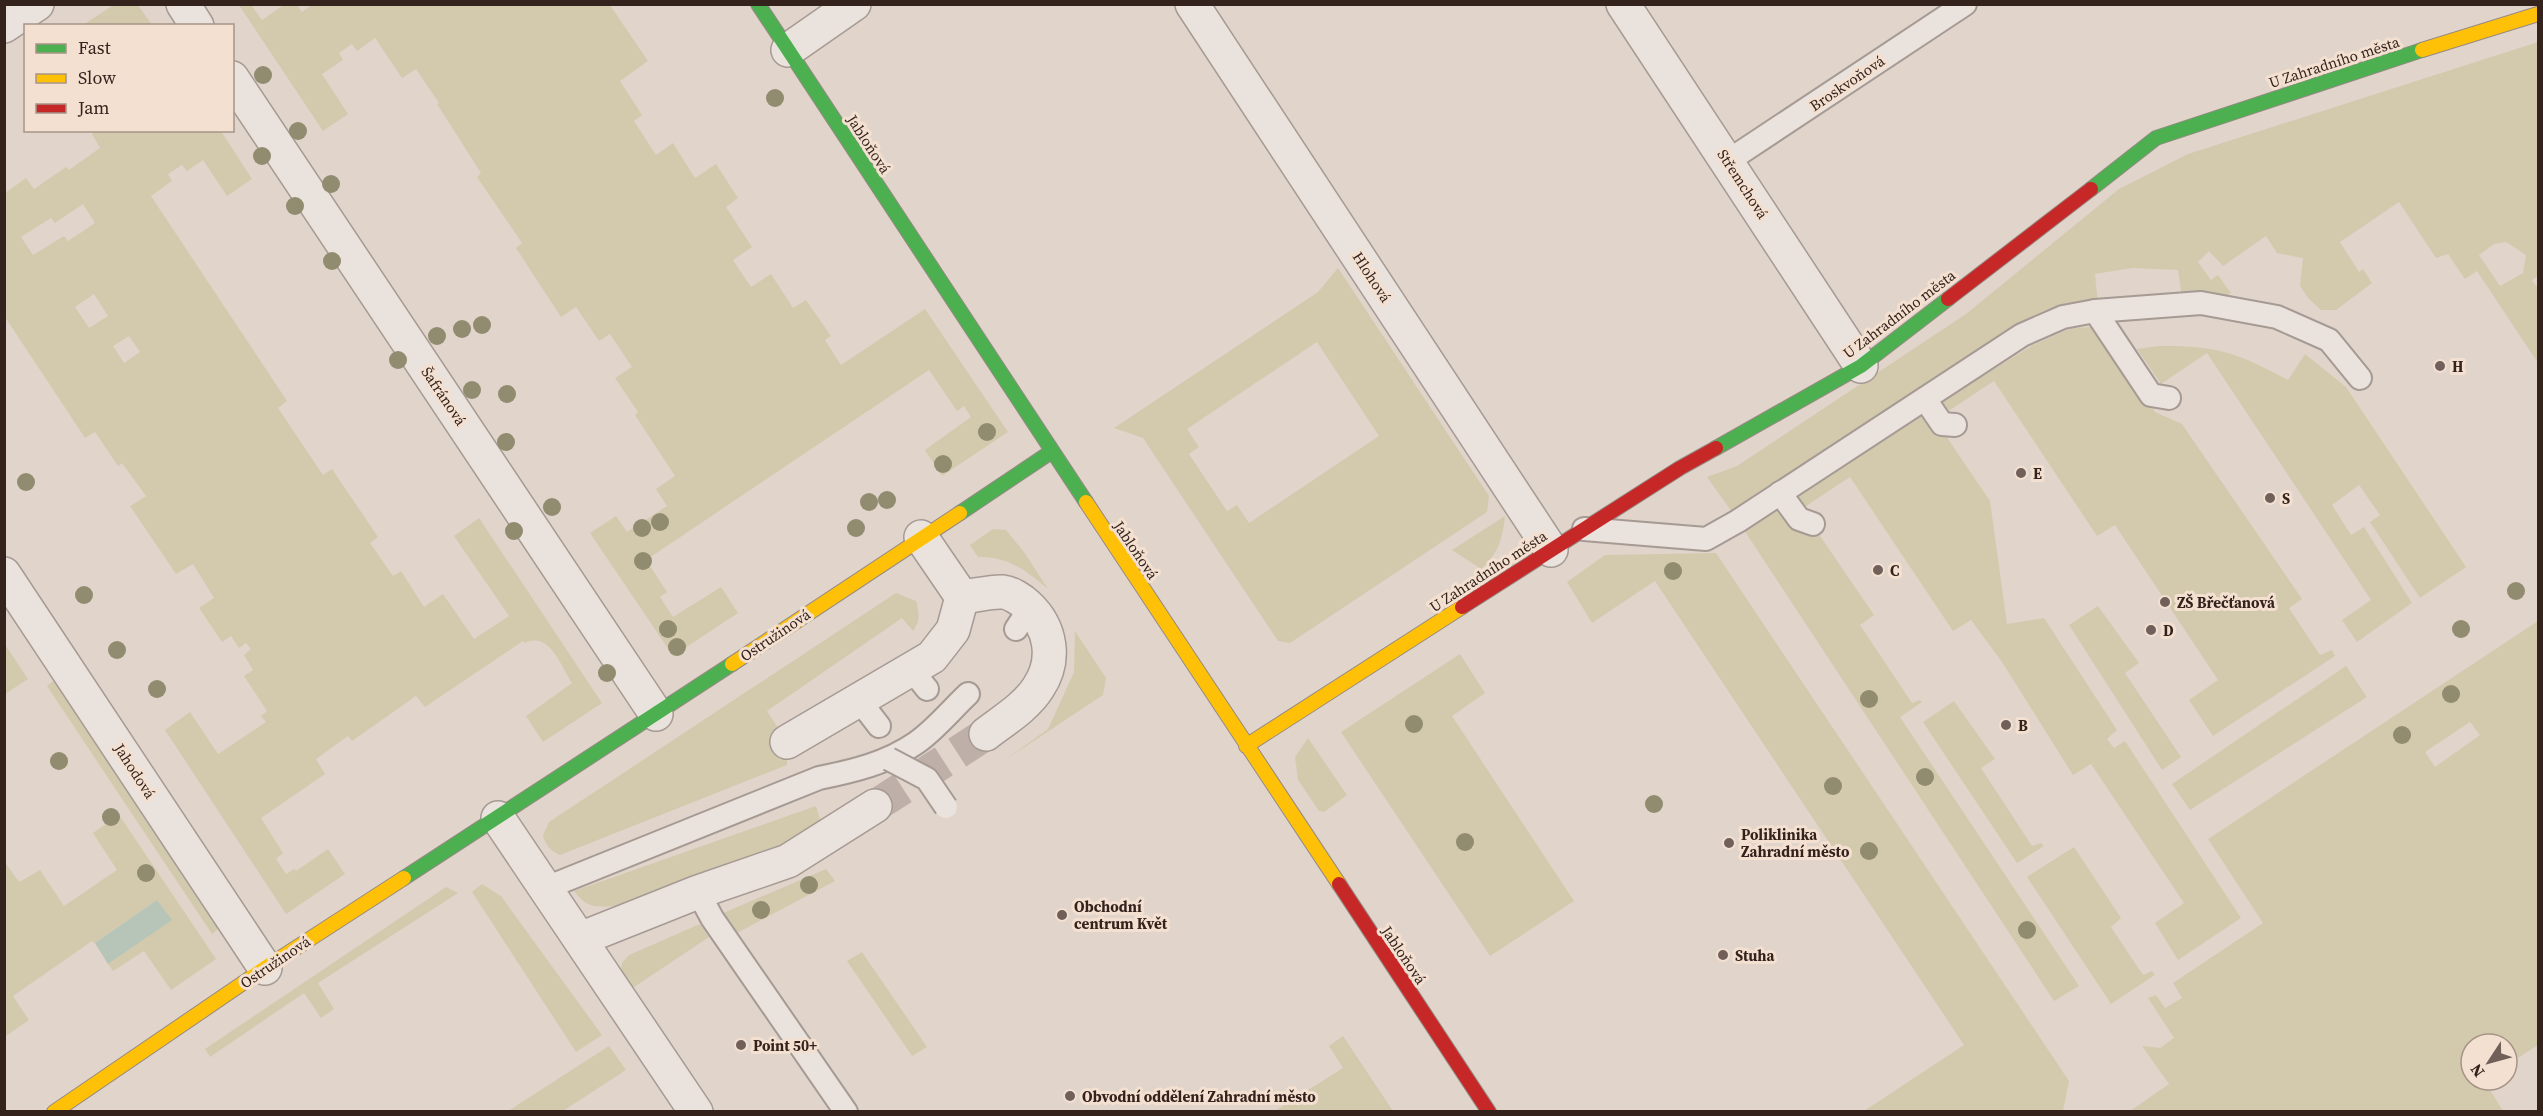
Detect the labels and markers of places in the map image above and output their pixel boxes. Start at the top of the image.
place label: H [2452,356,2463,377]
marker: H [2433,359,2447,373]
place label: E [2033,463,2042,484]
marker: E [2014,466,2028,480]
place label: S [2282,488,2290,509]
marker: S [2263,491,2277,505]
place label: C [1890,560,1899,581]
marker: C [1871,563,1885,577]
place label: ZŠ Břečťanová [2177,592,2276,613]
marker: ZŠ Břečťanová [2158,595,2172,609]
place label: D [2163,620,2174,641]
marker: D [2144,623,2158,637]
place label: B [2018,715,2028,736]
marker: B [1999,718,2013,732]
place label: Poliklinika Zahradní město [1741,824,1850,862]
marker: Poliklinika Zahradní město [1722,836,1736,850]
place label: Obchodní centrum Květ [1074,896,1168,934]
marker: Obchodní centrum Květ [1055,908,1069,922]
place label: Stuha [1735,945,1775,966]
marker: Stuha [1716,948,1730,962]
place label: Point 50+ [753,1035,817,1056]
marker: Point 50+ [734,1038,748,1052]
place label: Obvodní oddělení Zahradní město [1082,1086,1316,1107]
marker: Obvodní oddělení Zahradní město [1063,1089,1077,1103]

